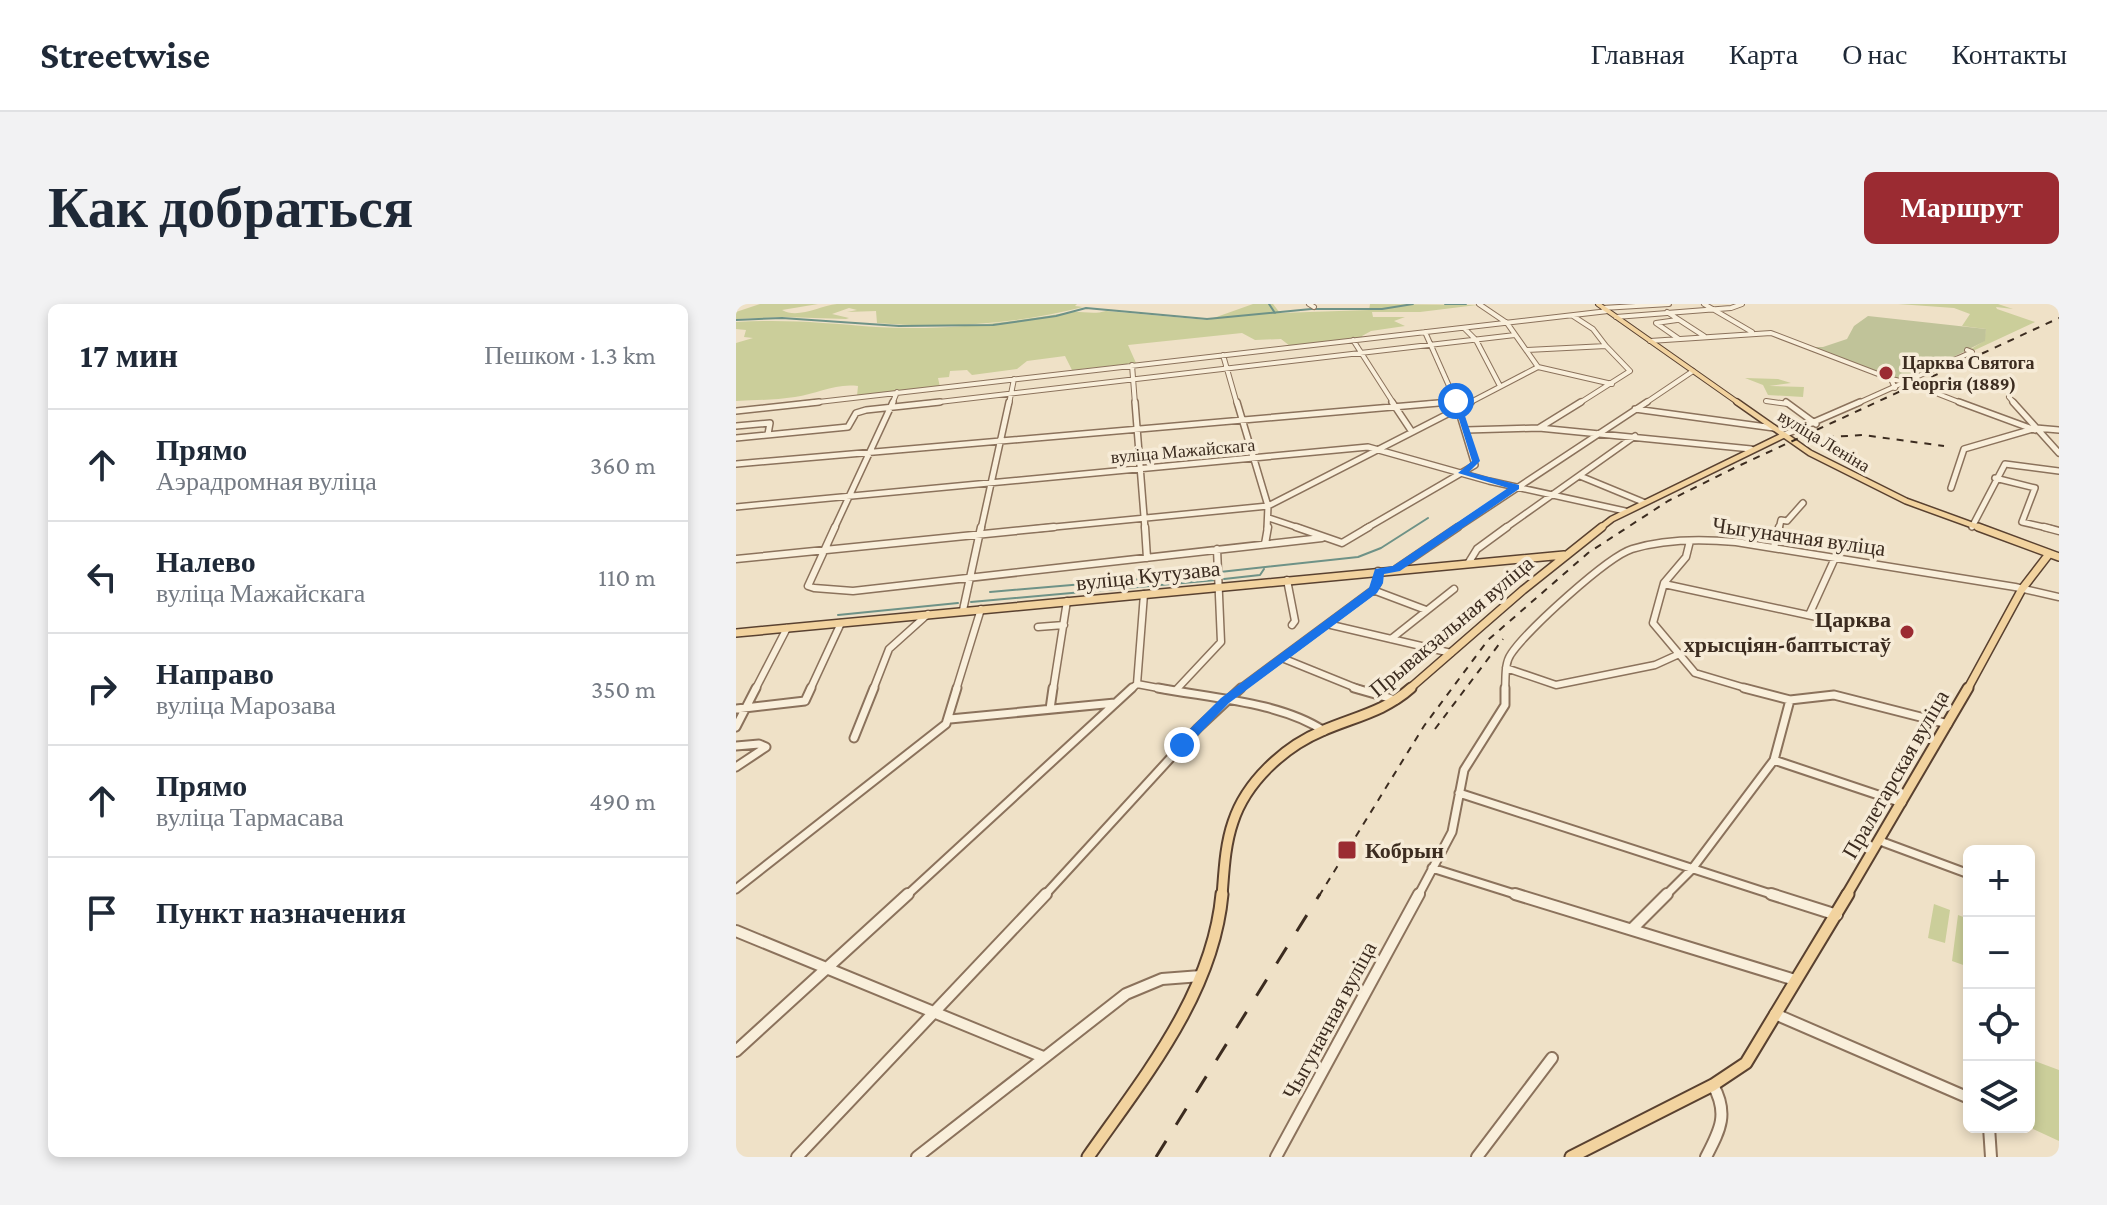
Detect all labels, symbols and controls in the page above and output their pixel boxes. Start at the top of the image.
text: Streetwise [40,34,210,76]
text: Главная [1591,39,1685,70]
text: Карта [1729,39,1798,70]
text: О нас [1842,39,1907,70]
text: Контакты [1951,39,2067,70]
button: Маршрут [1864,172,2059,244]
text: Как добраться [48,177,413,239]
text: 17 мин [80,337,178,374]
text: Пешком · 1.3 km [484,341,656,370]
place label: Царква Святога Георгія (1889) [1902,353,2035,395]
marker: Царква Святога Георгія (1889) [1877,364,1895,382]
route start [1438,383,1474,419]
street label: вуліца Леніна [1775,406,1873,476]
text: Прямо [156,433,247,466]
street label: вуліца Мажайскага [1110,435,1256,467]
icon: ahead [80,443,124,487]
text: 360 m [590,451,656,480]
text: Аэрадромная вуліца [156,467,377,496]
street label: Чыгуначная вуліца [1711,512,1888,561]
text: Налево [156,545,256,578]
street label: Прывакзальная вуліца [1365,551,1538,702]
icon: left [80,555,124,599]
street label: вуліца Кутузава [1075,555,1222,596]
text: 110 m [598,563,656,592]
text: вуліца Мажайскага [156,579,365,608]
place label: Царква хрысціян-баптыстаў [1684,607,1891,657]
marker: Царква хрысціян-баптыстаў [1898,623,1916,641]
text: Направо [156,657,274,690]
icon: right [80,667,124,711]
text: 350 m [591,675,656,704]
street label: Пралетарская вуліца [1837,685,1954,863]
text: вуліца Марозава [156,691,336,720]
route end [1164,727,1200,763]
text: Прямо [156,769,247,802]
icon: ahead [80,779,124,823]
text: 490 m [589,787,656,816]
text: вуліца Тармасава [156,803,344,832]
place label: Кобрын [1365,838,1444,863]
marker: Кобрын [1336,839,1358,861]
map controls [1963,845,2035,1133]
button: + [1963,845,2035,917]
icon: arrive [80,891,124,935]
text: Пункт назначения [156,896,406,929]
button: − [1963,917,2035,989]
street label: Чыгуначная вуліца [1277,937,1382,1103]
button: locate [1963,989,2035,1061]
button: layers [1963,1061,2035,1133]

